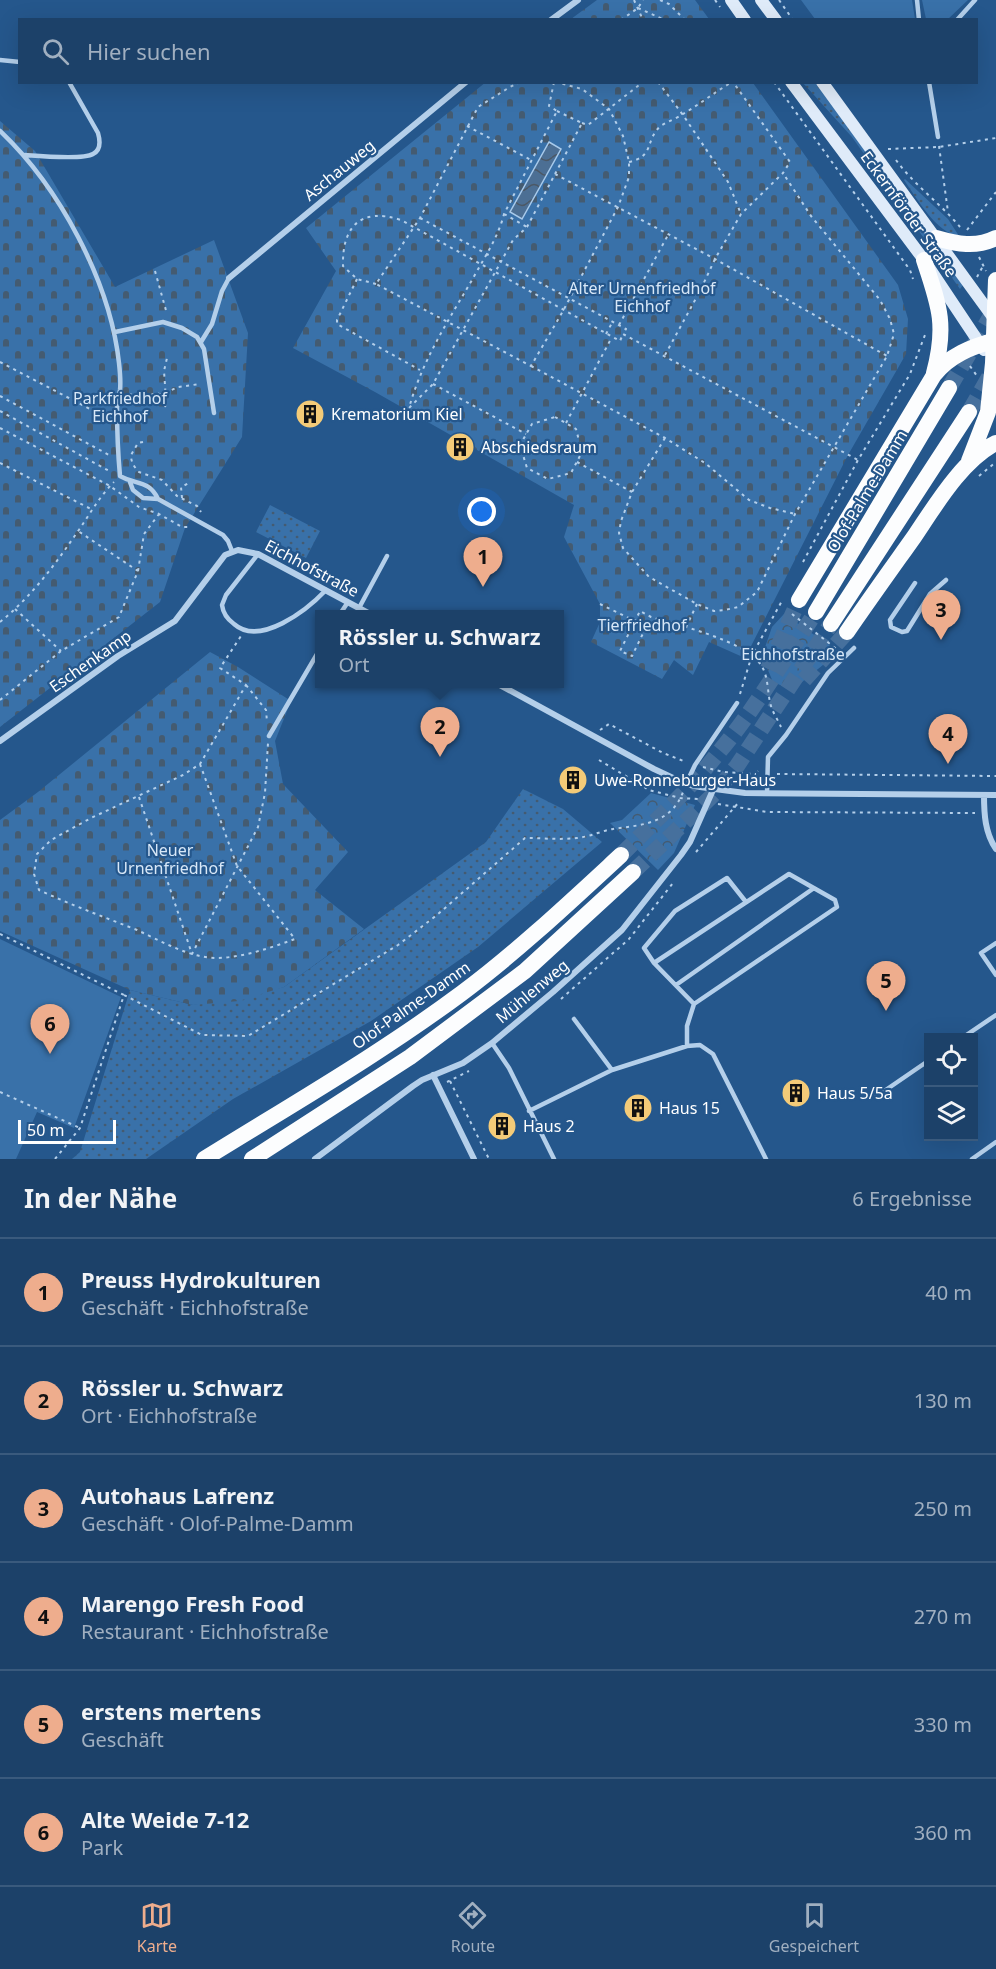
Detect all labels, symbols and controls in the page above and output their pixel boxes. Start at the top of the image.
search box [18,18,978,84]
icon: search [39,35,72,68]
text: Hier suchen [87,36,211,66]
street label: Aschauweg [299,134,379,206]
street label: Eckernförder Straße [856,147,962,281]
park label: Alter Urnenfriedhof Eichhof [568,277,717,317]
park label: Parkfriedhof Eichhof [73,387,168,427]
building icon: Krematorium Kiel [294,398,326,430]
place label: Krematorium Kiel [331,403,463,425]
street label: Olof-Palme-Damm [822,426,912,556]
building icon: Abschiedsraum [444,431,476,463]
place label: Abschiedsraum [481,436,597,458]
your location [467,497,496,526]
street label: Eichhofstraße [261,534,363,602]
pin: 1 [464,538,502,587]
pin: 3 [922,590,960,640]
popup [315,610,564,688]
park label: Tierfriedhof [598,614,688,636]
text: Rössler u. Schwarz [338,621,541,651]
street label: Eschenkamp [45,625,135,697]
park label: Eichhofstraße [741,643,845,665]
text: Ort [338,651,370,678]
pin: 2 [420,708,460,757]
pin: 4 [928,714,968,764]
building icon: Uwe-Ronneburger-Haus [557,764,589,796]
place label: Uwe-Ronneburger-Haus [594,769,776,791]
park label: Neuer Urnenfriedhof [116,839,225,879]
street label: Mühlenweg [491,954,573,1028]
street label: Olof-Palme-Damm [348,956,474,1054]
pin: 5 [866,962,906,1011]
pin: 6 [31,1004,70,1054]
map controls [924,1033,978,1141]
button: locate [924,1033,978,1087]
building icon: Haus 5/5a [780,1077,812,1109]
place label: Haus 5/5a [817,1082,893,1104]
button: layers [924,1087,978,1141]
building icon: Haus 15 [622,1092,654,1124]
place label: Haus 15 [659,1097,720,1119]
building icon: Haus 2 [486,1110,518,1142]
place label: Haus 2 [523,1115,575,1137]
scale bar [18,1117,116,1144]
text: 50 m [27,1119,64,1141]
text: In der Nähe [24,1180,177,1216]
text: 6 Ergebnisse [852,1185,972,1212]
text: Preuss Hydrokulturen [81,1264,321,1294]
text: 1 [38,1279,49,1306]
text: 40 m [925,1279,972,1306]
text: Geschäft · Eichhofstraße [81,1294,309,1321]
text: Rössler u. Schwarz [81,1372,283,1402]
text: 2 [38,1387,49,1414]
text: 130 m [914,1387,972,1414]
text: Ort · Eichhofstraße [81,1402,257,1429]
text: Autohaus Lafrenz [81,1480,274,1510]
text: 3 [38,1495,49,1522]
text: 250 m [914,1495,972,1522]
text: Geschäft · Olof-Palme-Damm [81,1510,354,1537]
text: Marengo Fresh Food [81,1588,304,1618]
text: 4 [38,1603,49,1630]
text: 270 m [914,1603,972,1630]
text: Restaurant · Eichhofstraße [81,1618,329,1645]
text: erstens mertens [81,1696,261,1726]
text: 5 [38,1711,49,1738]
text: 330 m [914,1711,972,1738]
text: Geschäft [81,1726,164,1753]
text: Alte Weide 7-12 [81,1804,249,1834]
text: 6 [38,1819,49,1846]
text: 360 m [914,1819,972,1846]
text: Park [81,1834,123,1861]
tab: Karte [137,1899,177,1957]
tab: Route [451,1899,495,1957]
tab: Gespeichert [769,1899,859,1957]

